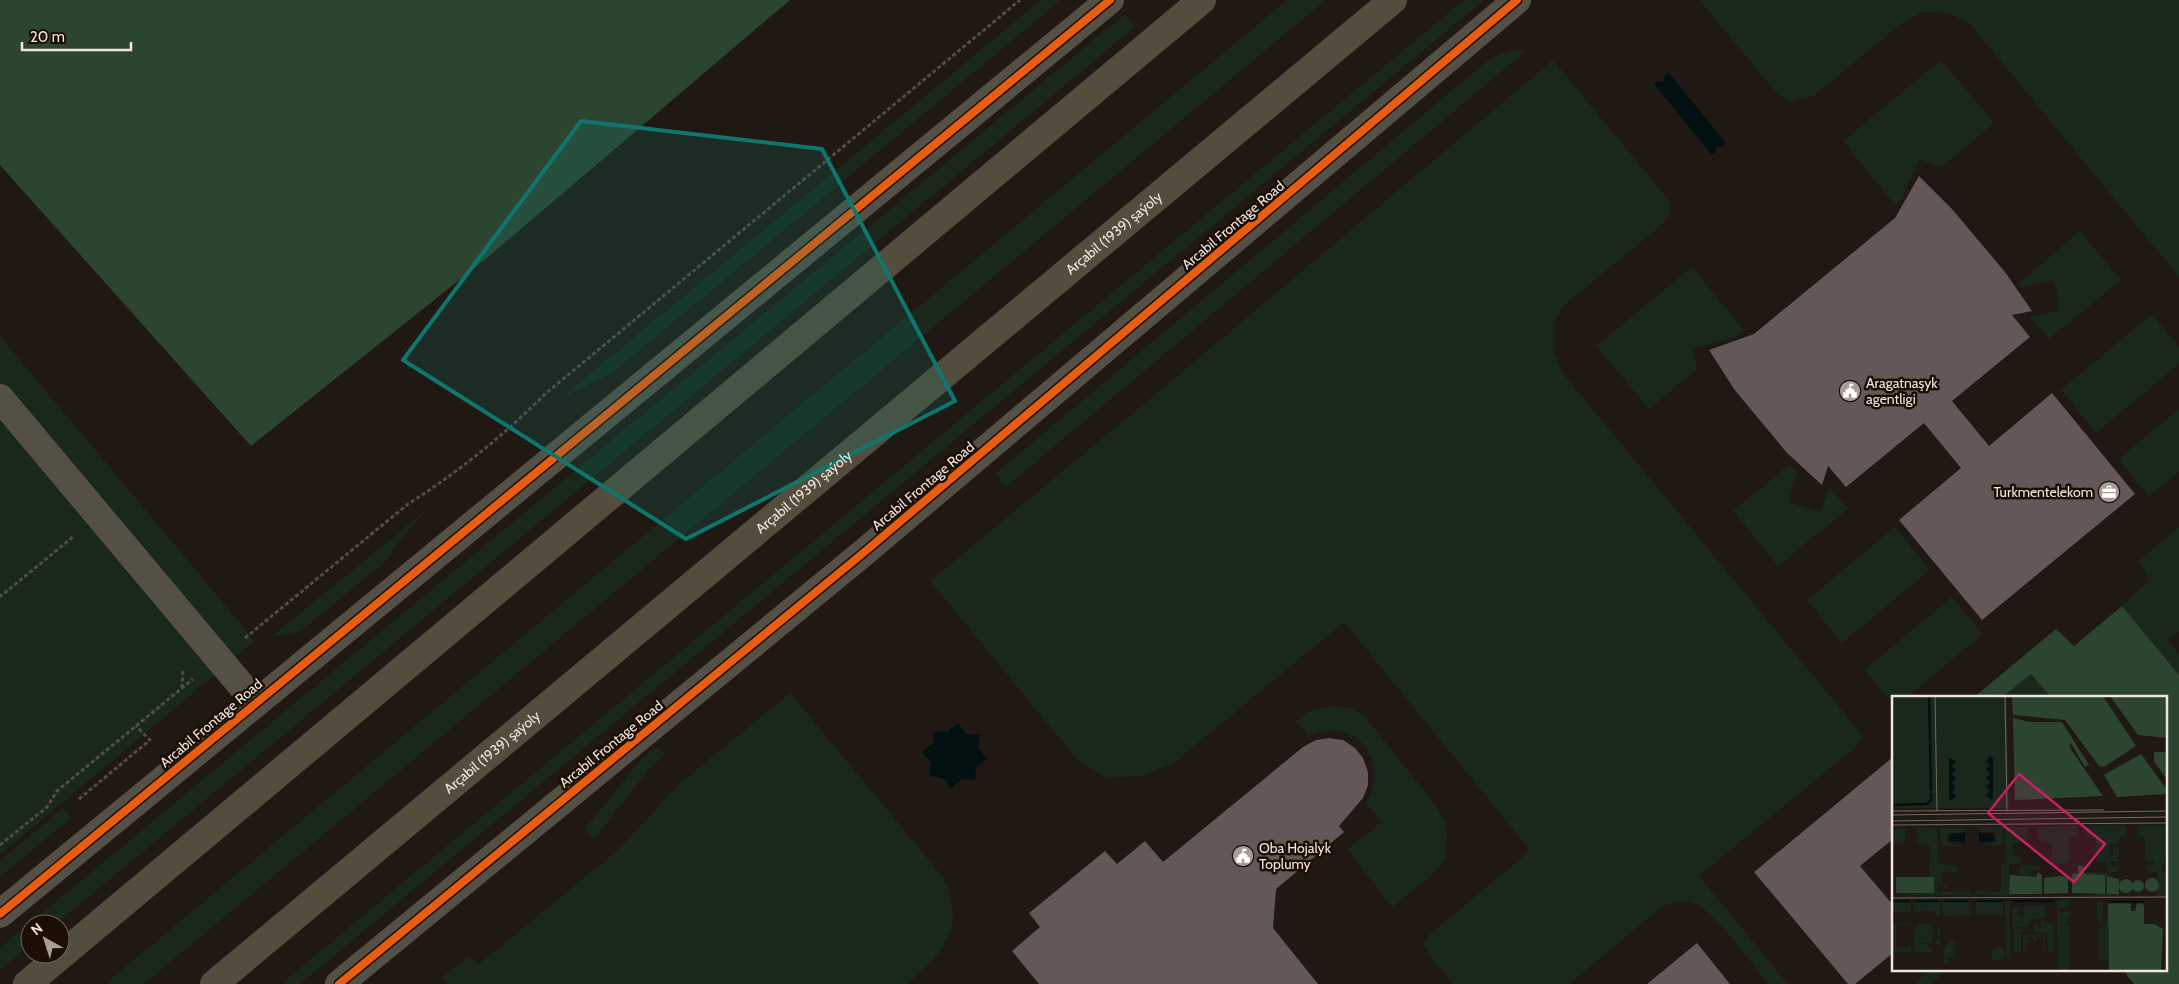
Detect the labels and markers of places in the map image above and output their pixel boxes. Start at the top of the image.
place label: Aragatnaşyk agentligi [1866,374,1938,408]
public building icon: Aragatnaşyk agentligi [1838,379,1862,403]
office icon: Turkmentelekom [2097,480,2121,504]
place label: Turkmentelekom [1993,483,2093,501]
place label: Oba Hojalyk Toplumy [1259,839,1332,873]
public building icon: Oba Hojalyk Toplumy [1231,844,1255,868]

